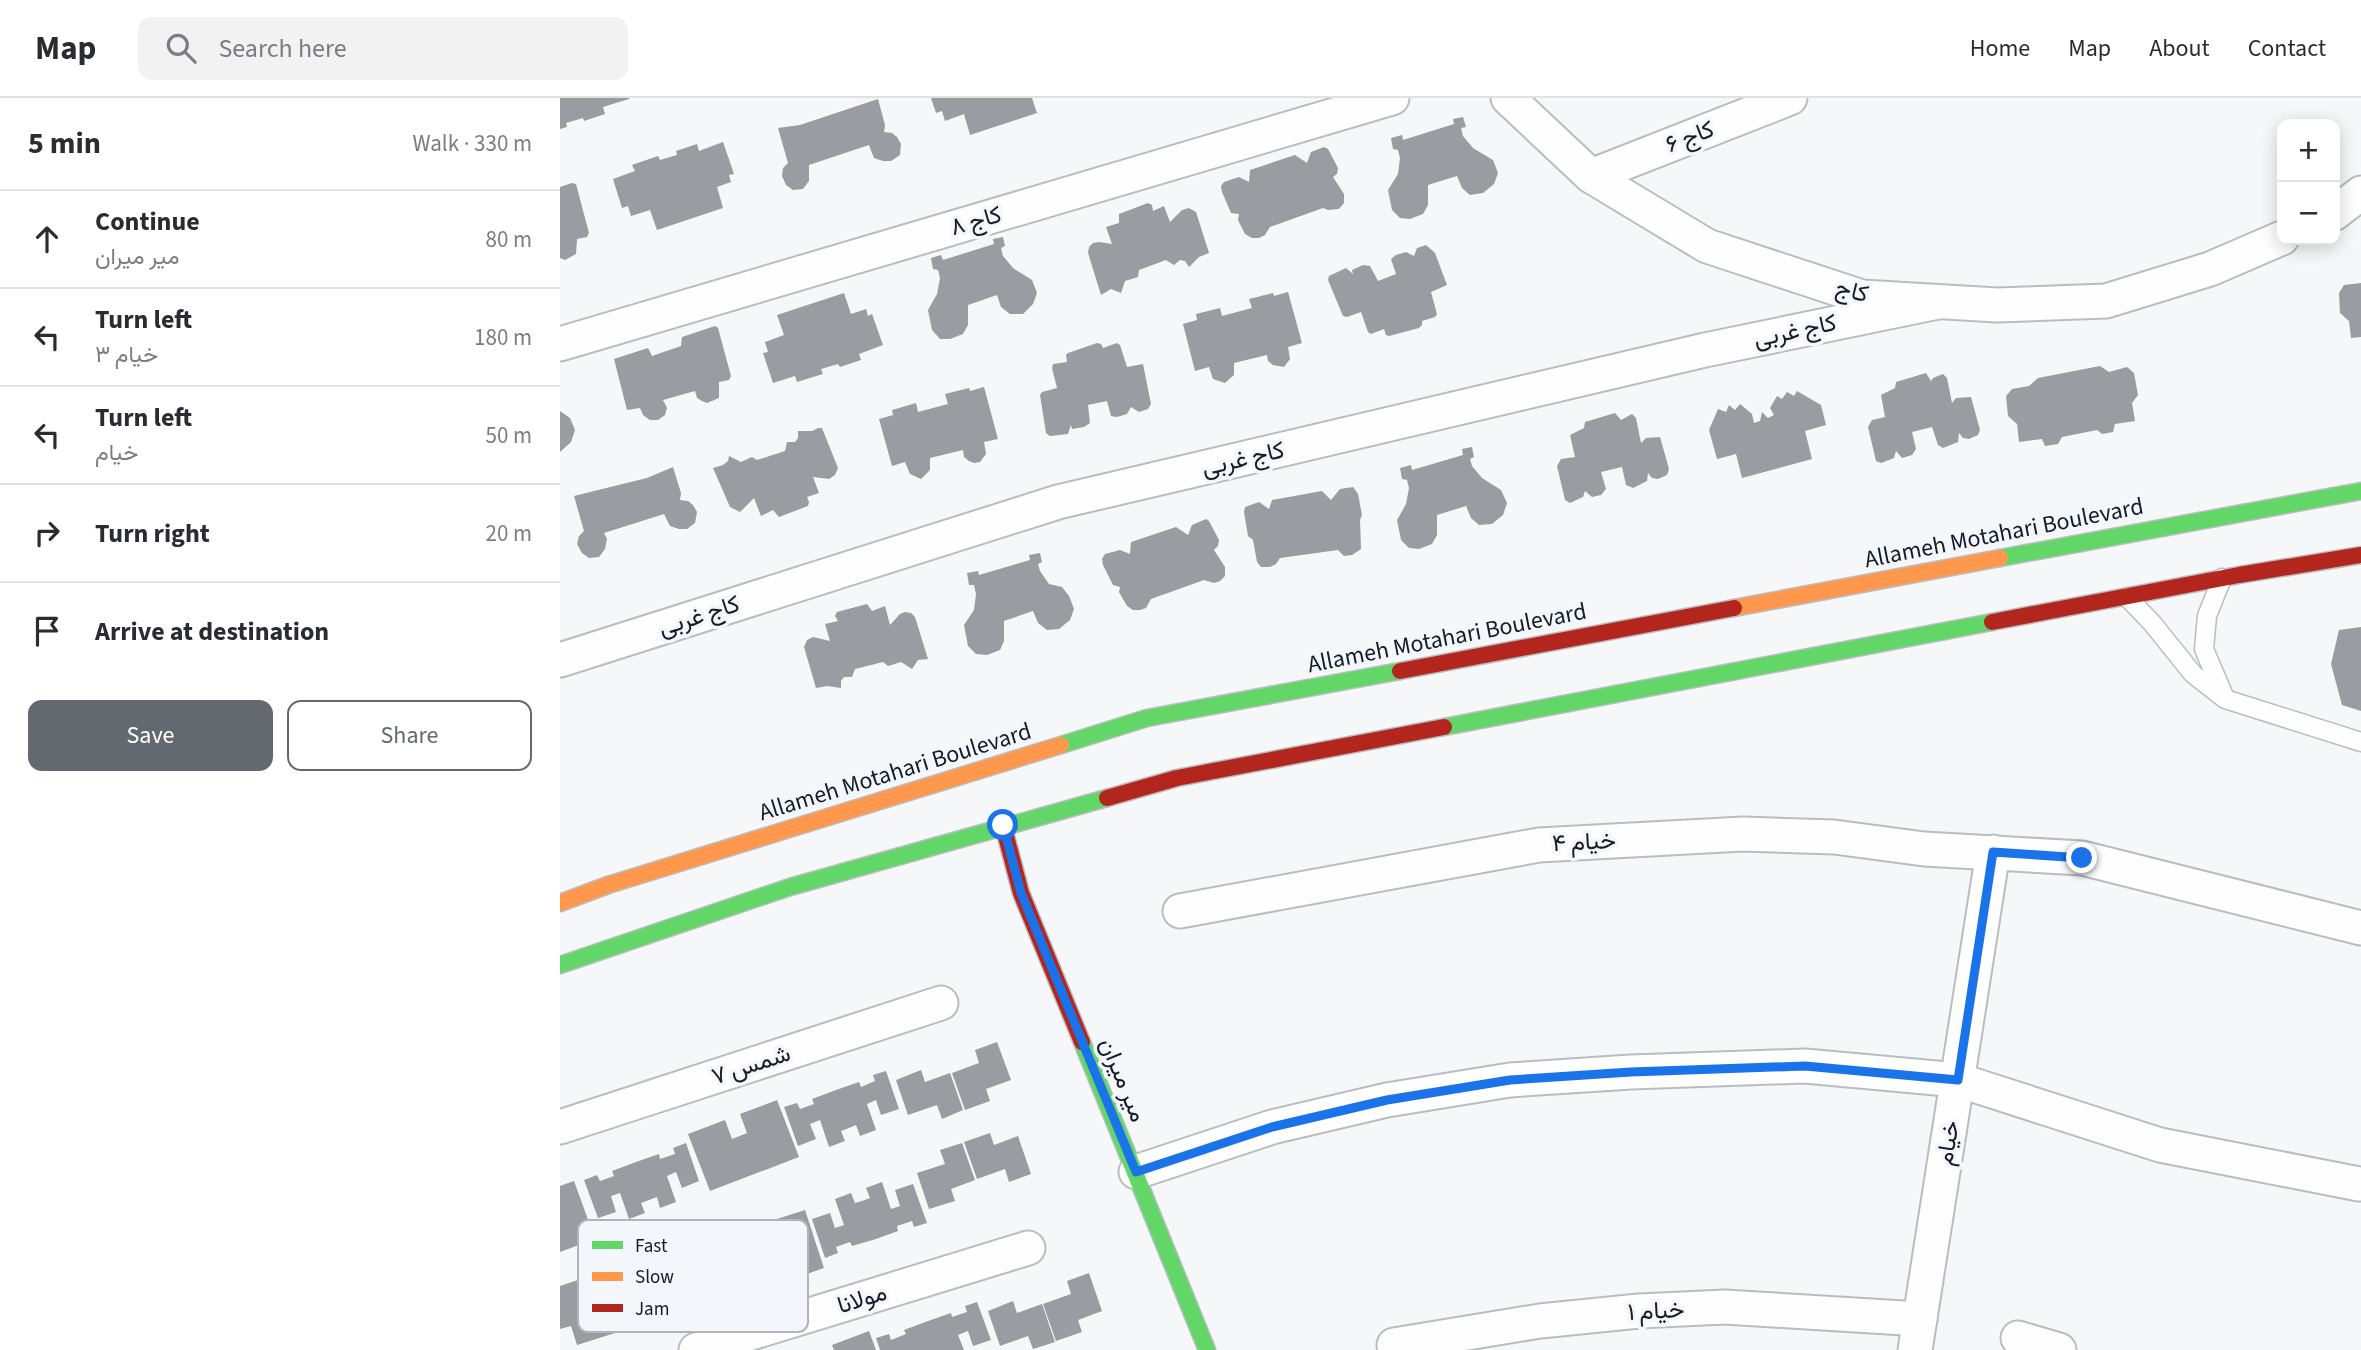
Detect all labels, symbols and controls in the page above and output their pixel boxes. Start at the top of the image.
search box [138,17,628,80]
text: Map [35,25,96,72]
icon: search [162,29,200,67]
text: Search here [218,30,347,67]
text: Home [1970,31,2030,66]
text: Map [2068,31,2111,66]
text: About [2149,31,2210,66]
text: Contact [2248,31,2326,66]
street label: کاج ۶ [1661,112,1719,162]
map controls [2277,119,2340,245]
button: + [2277,119,2340,182]
text: 5 min [28,122,101,165]
text: Walk · 330 m [413,127,532,160]
button: − [2277,182,2340,245]
street label: کاج ۸ [946,197,1006,245]
text: Continue [95,203,200,240]
icon: ahead [28,220,66,258]
text: 80 m [485,223,532,256]
text: میر میران [95,240,179,273]
street label: کاج [1832,270,1872,312]
text: Turn left [95,301,192,338]
street label: کاج غربی [1750,305,1840,357]
icon: left [28,318,66,356]
text: 180 m [474,321,532,354]
text: خیام ۳ [95,338,158,371]
text: Turn left [95,399,192,436]
icon: left [28,416,66,454]
text: 50 m [485,419,532,452]
street label: کاج غربی [1198,433,1288,485]
text: خیام [95,436,138,469]
street label: Allameh Motahari Boulevard [1862,489,2146,577]
icon: right [28,514,66,552]
text: Turn right [95,515,210,552]
text: 20 m [485,517,532,550]
street label: کاج غربی [654,586,744,646]
street label: Allameh Motahari Boulevard [1305,594,1589,682]
icon: arrive [28,612,66,650]
text: Arrive at destination [95,613,329,650]
button: Save [28,700,273,771]
button: Share [287,700,532,771]
street label: Allameh Motahari Boulevard [754,714,1036,830]
route start [987,809,1018,840]
street label: خیام ۴ [1551,823,1617,861]
route end [2066,842,2097,873]
street label: میر میران [1090,1033,1156,1127]
street label: شمس ۷ [707,1036,795,1094]
street label: خیام [1927,1118,1969,1168]
legend [578,1220,808,1332]
text: Fast [635,1233,668,1260]
text: Slow [635,1264,674,1291]
street label: مولانا [833,1275,891,1323]
street label: خیام ۱ [1627,1292,1685,1330]
text: Jam [635,1296,669,1323]

